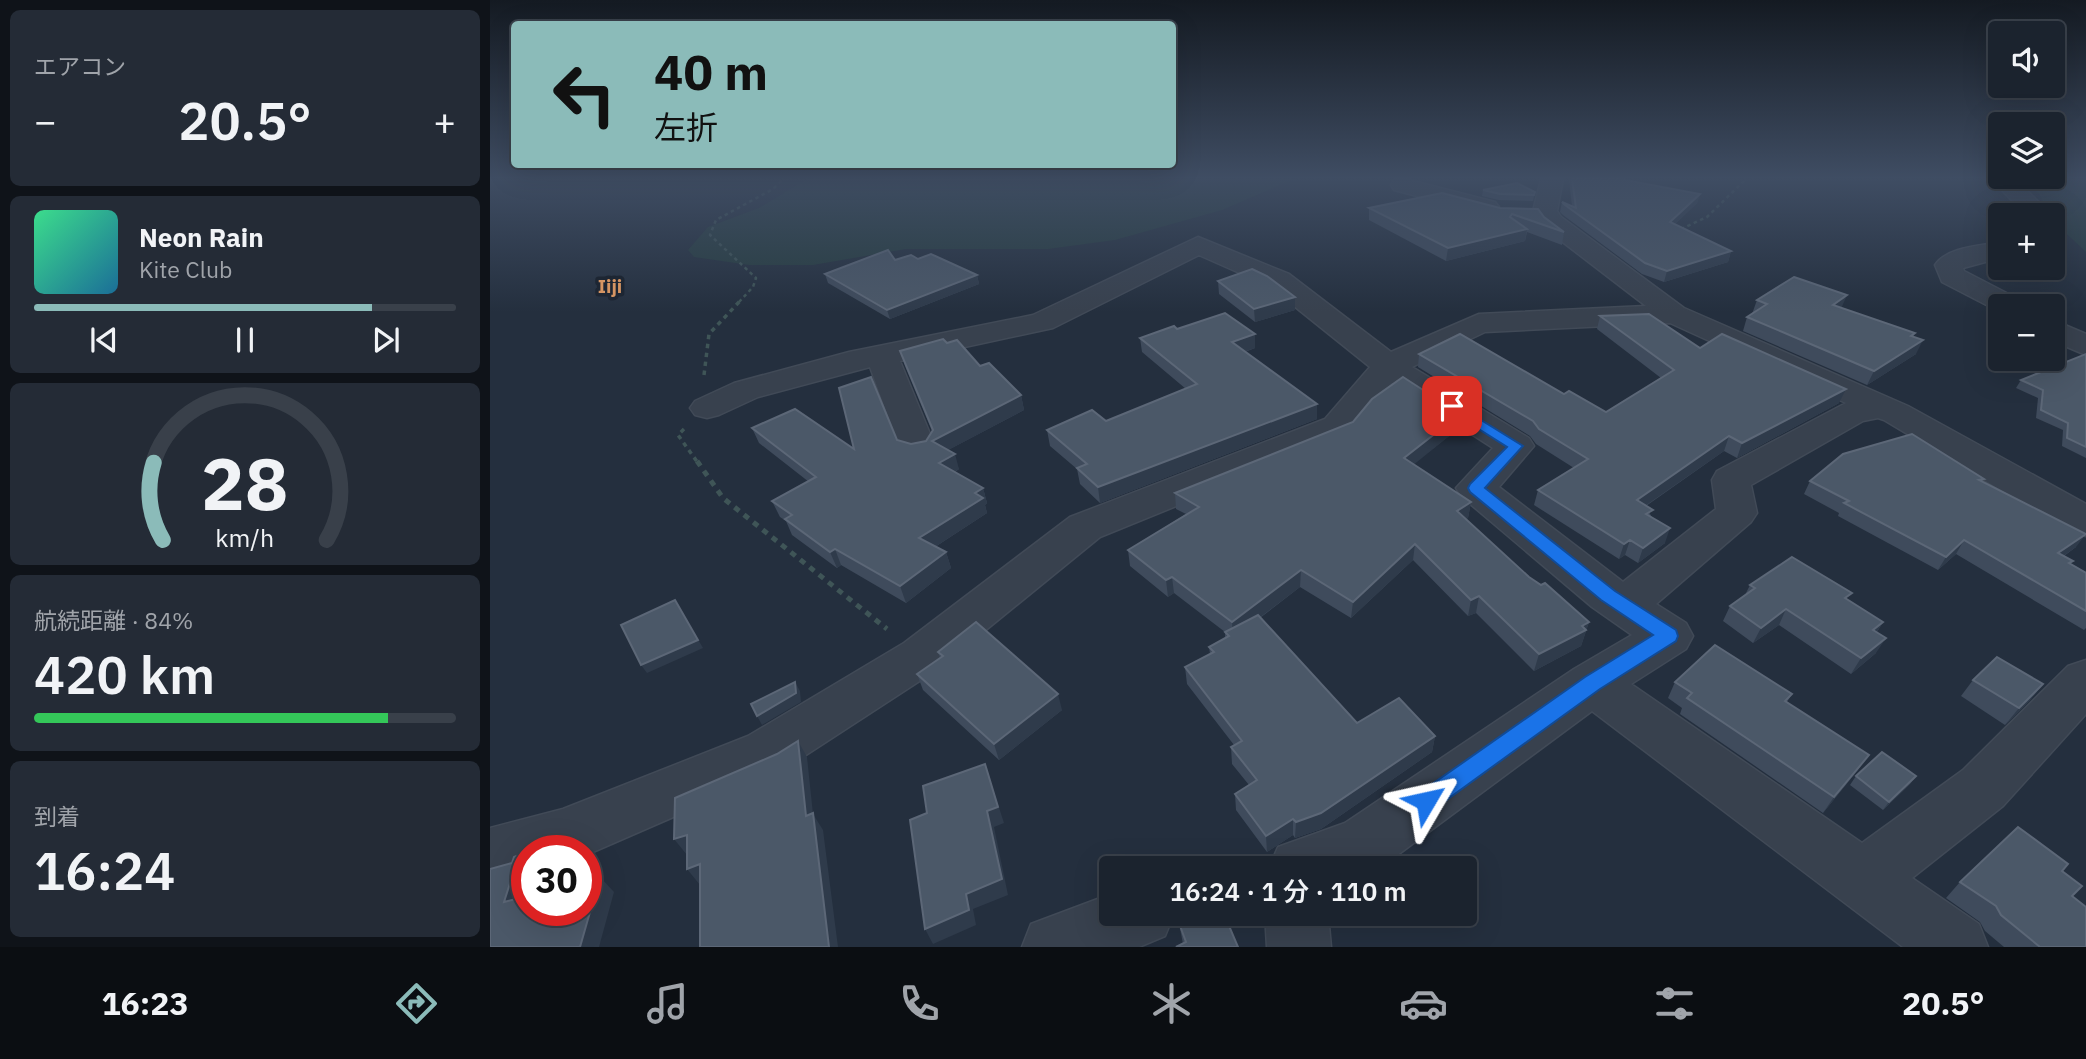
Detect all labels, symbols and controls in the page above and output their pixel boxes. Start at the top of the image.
map controls [1988,21,2065,371]
button: sound [1988,21,2065,98]
text: 40 m [654,40,768,103]
icon: left [539,49,630,140]
text: エアコン [34,51,126,81]
text: 20.5° [178,87,312,154]
text: − [34,96,57,145]
text: + [433,96,456,145]
text: 左折 [654,106,718,148]
button: layers [1988,112,2065,189]
button: + [1988,203,2065,280]
text: Neon Rain [139,220,264,254]
text: Kite Club [139,254,232,284]
district label: Iiji [598,274,622,298]
button: − [1988,294,2065,371]
icon: previous [85,321,123,359]
icon: pause [226,321,264,359]
icon: next [367,321,405,359]
pin [1422,376,1482,436]
icon: arrive [1433,387,1471,425]
text: 28 [201,435,289,530]
text: km/h [216,520,274,553]
text: 航続距離 · 84% [34,605,193,635]
text: 420 km [34,641,215,708]
position arrow [1389,764,1463,838]
text: 到着 [34,801,80,831]
speed limit sign: 30 [511,835,602,926]
text: 16:24 [34,837,175,904]
text: 16:24 · 1 分 · 110 m [1169,874,1407,908]
icon: directions [392,979,441,1028]
icon: music [643,979,692,1028]
icon: phone [895,979,944,1028]
icon: climate [1147,979,1196,1028]
icon: car [1399,979,1448,1028]
icon: filters [1650,979,1699,1028]
text: 16:23 [101,982,189,1024]
text: 20.5° [1902,982,1985,1024]

